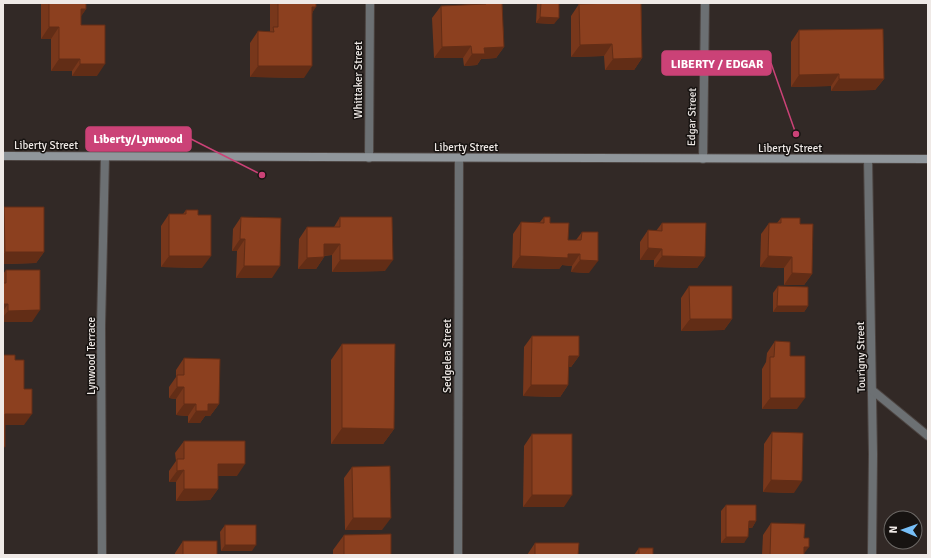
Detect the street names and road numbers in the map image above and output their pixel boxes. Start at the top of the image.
street label: Whittaker Street [352,41,365,119]
street label: Edgar Street [685,88,699,146]
street label: Liberty Street [14,139,78,152]
street label: Liberty Street [434,141,498,154]
street label: Liberty Street [758,142,822,155]
street label: Lynwood Terrace [85,317,98,395]
street label: Sedgelea Street [441,319,454,393]
street label: Tourigny Street [854,321,868,393]

